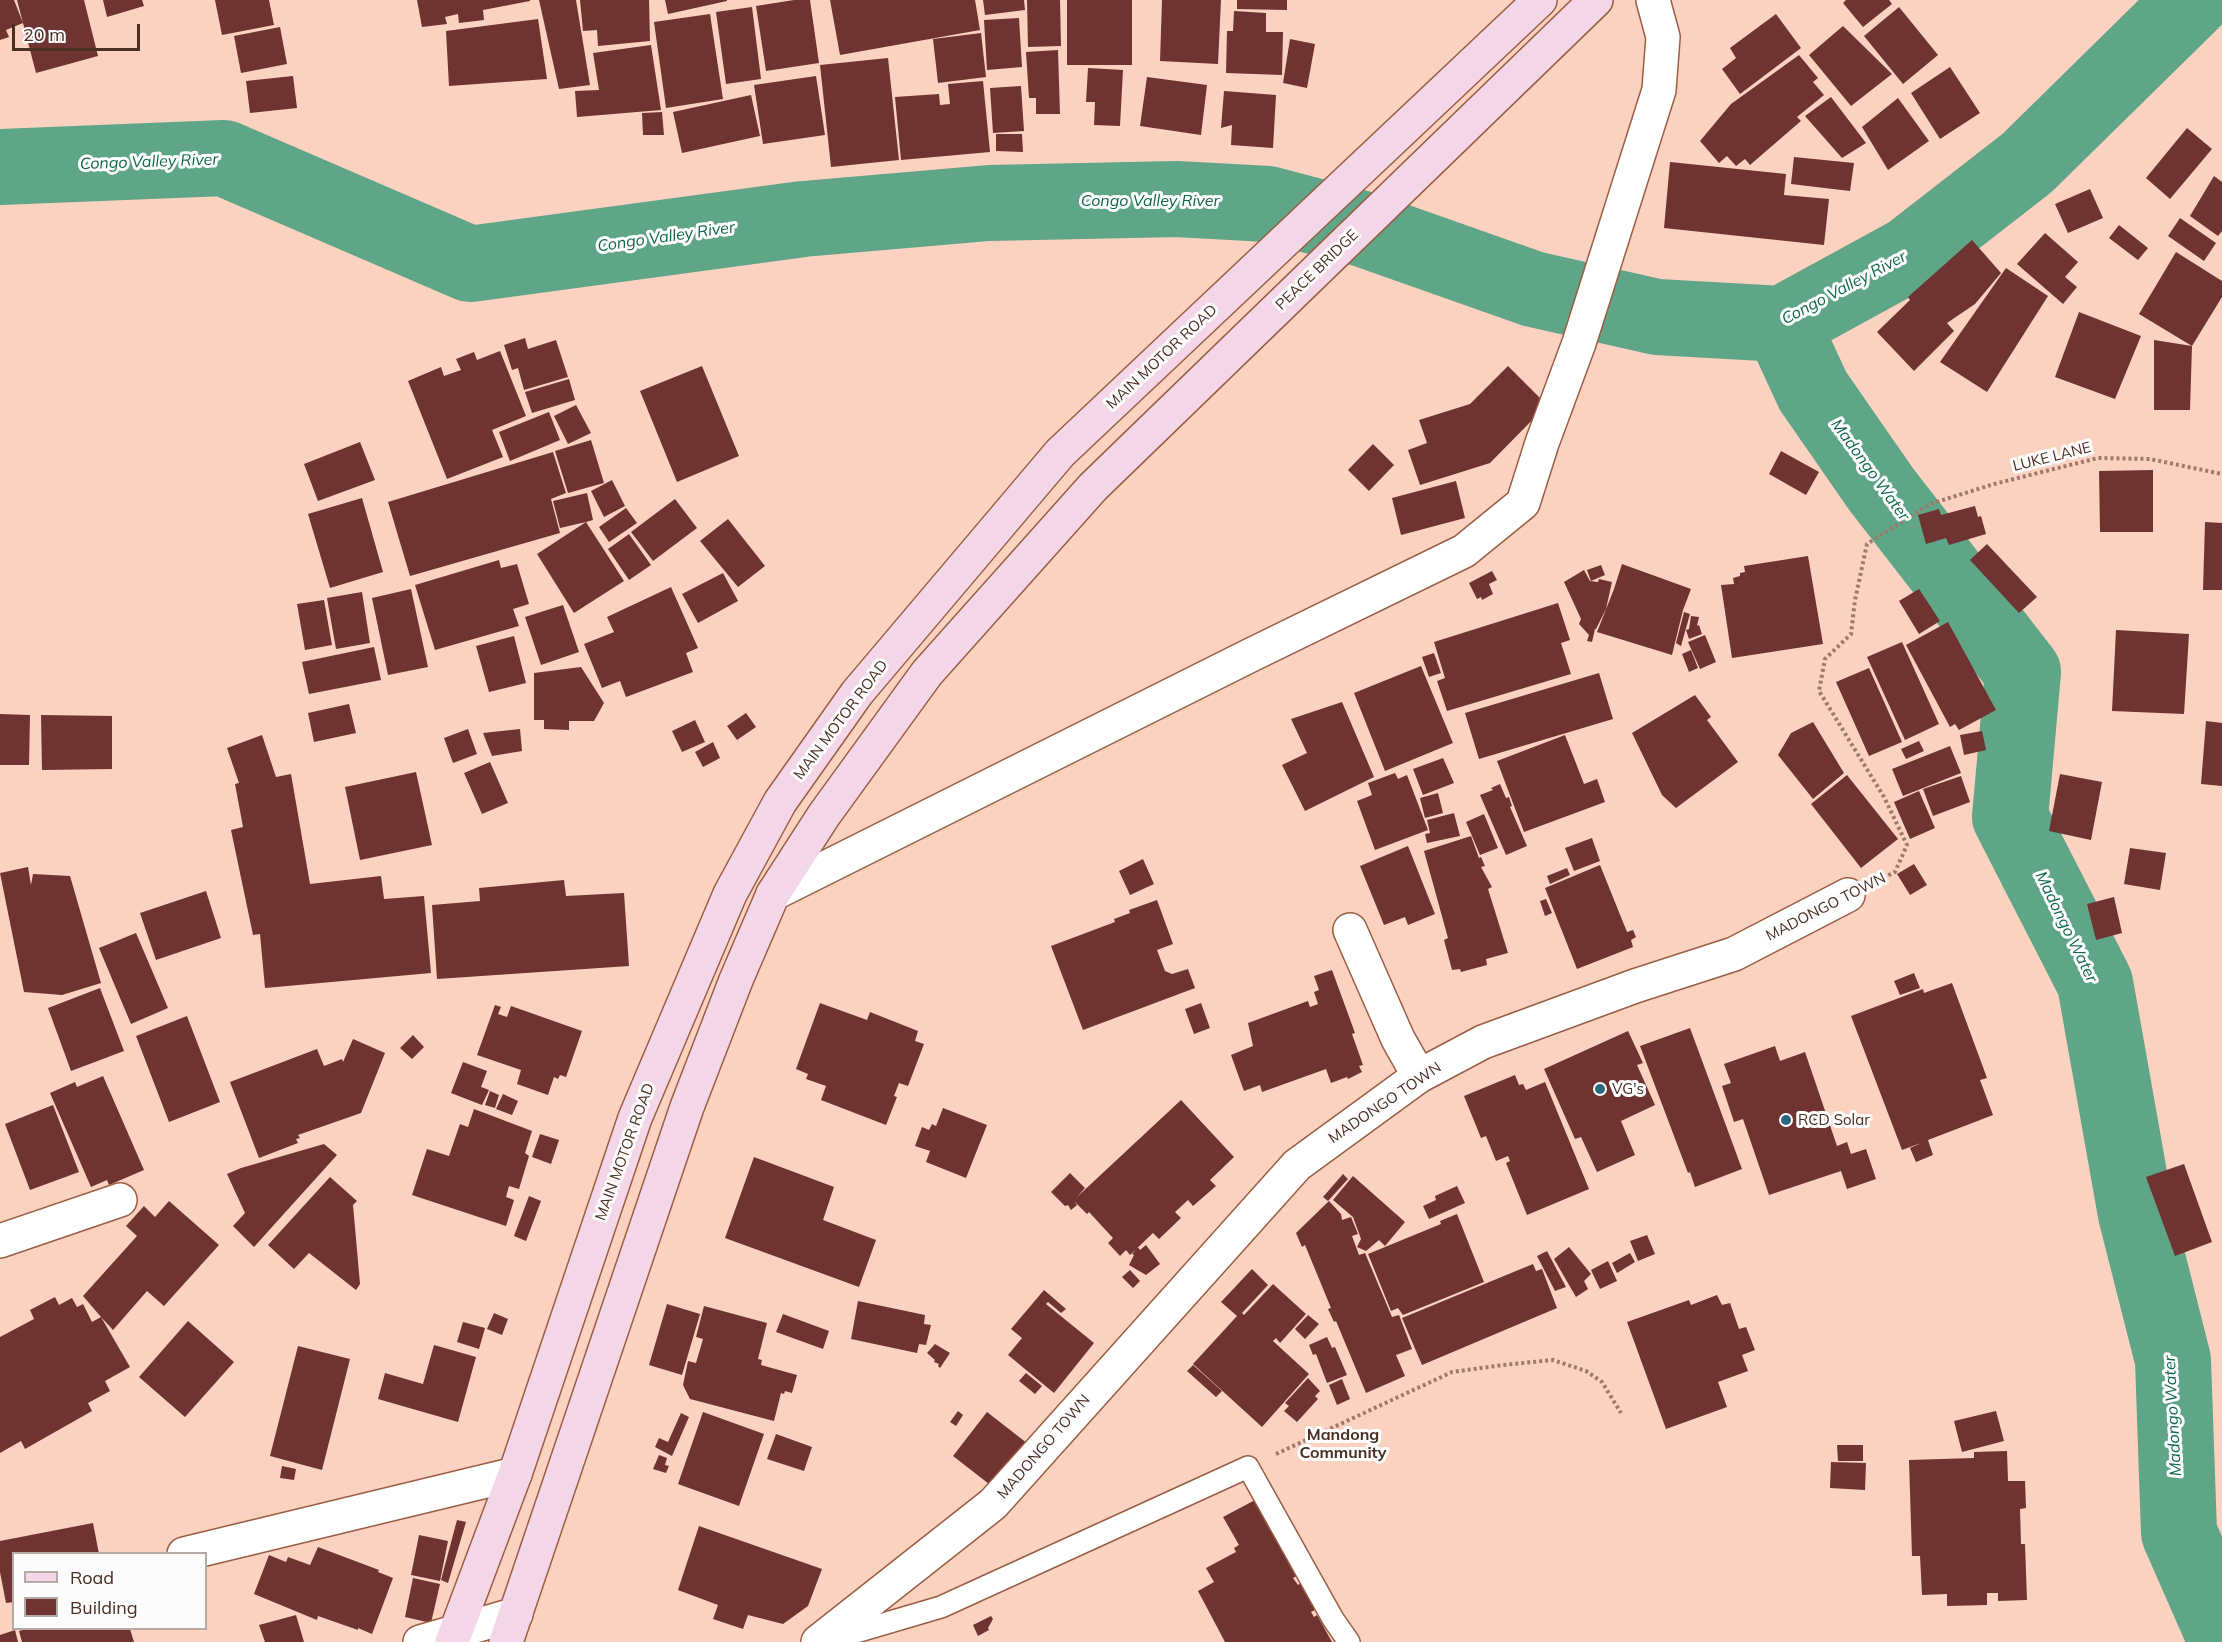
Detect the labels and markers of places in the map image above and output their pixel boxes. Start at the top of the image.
place label: VG's [1612,1080,1644,1098]
marker: VG's [1593,1082,1607,1096]
place label: RCD Solar [1798,1111,1870,1129]
marker: RCD Solar [1779,1113,1793,1127]

